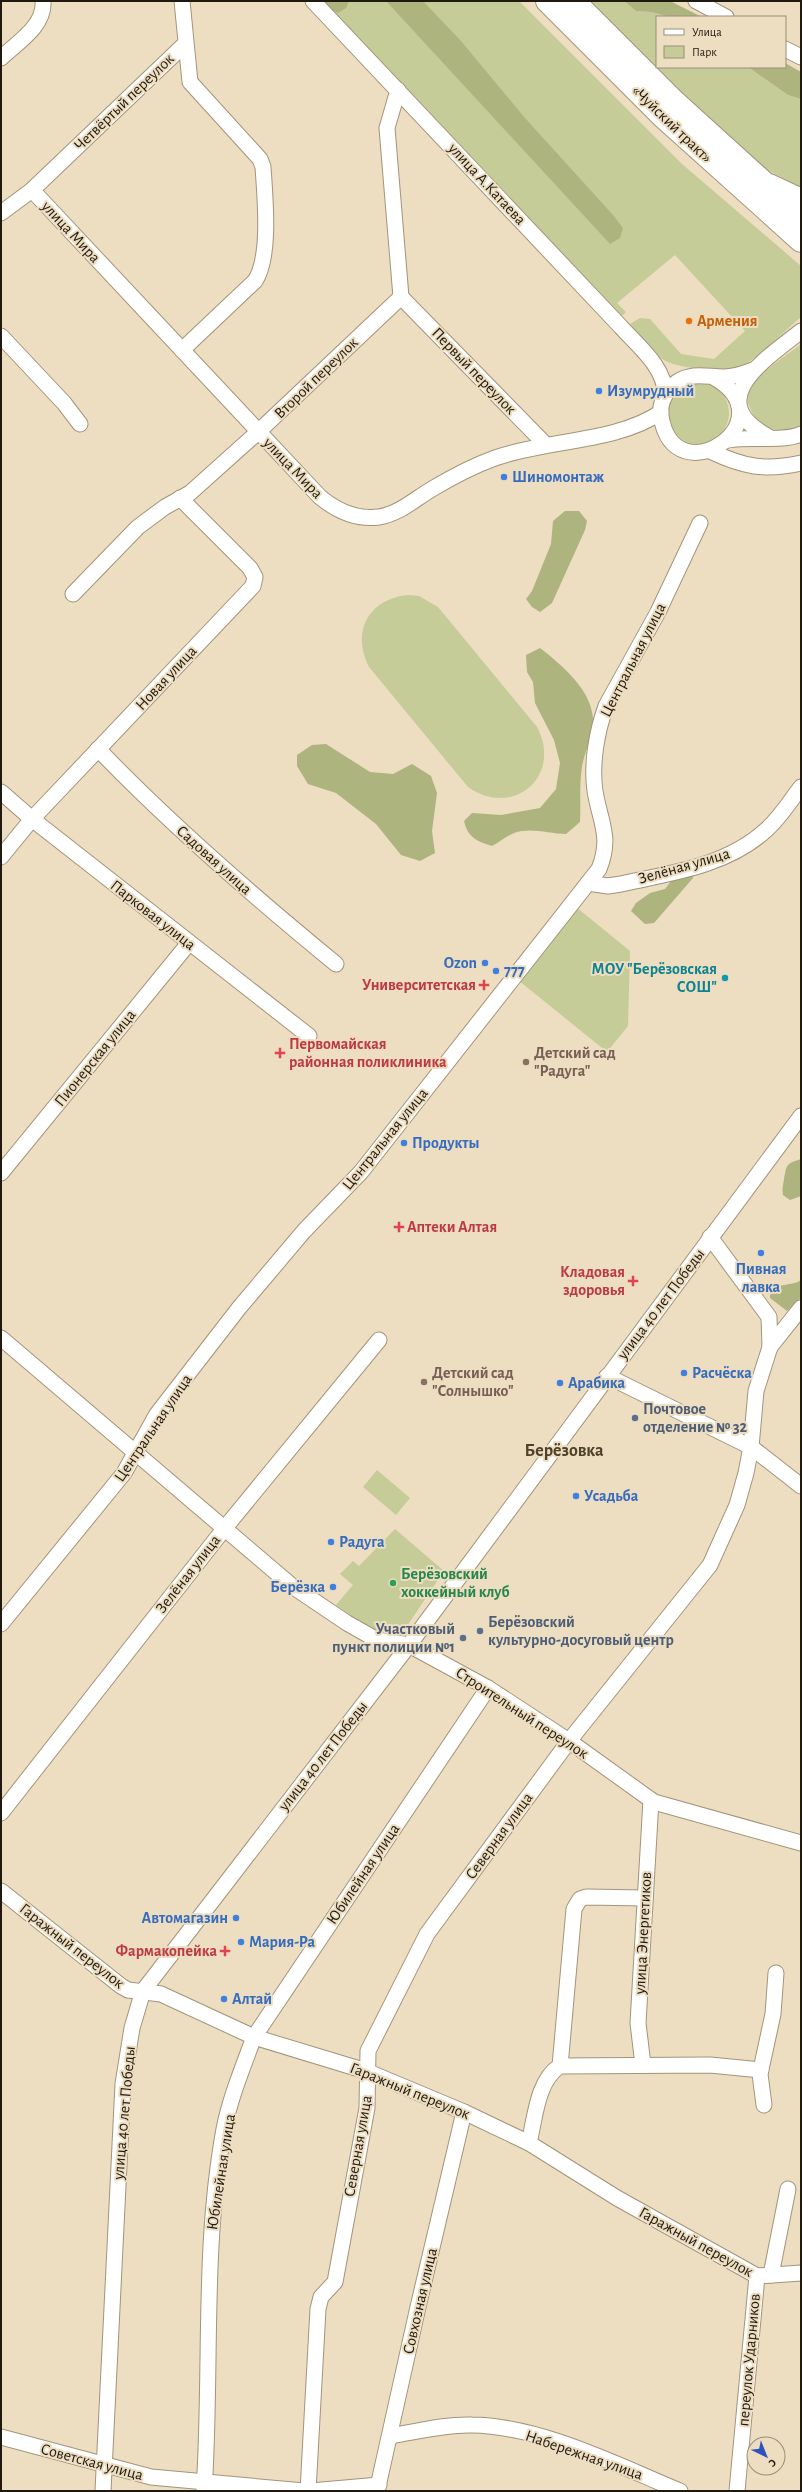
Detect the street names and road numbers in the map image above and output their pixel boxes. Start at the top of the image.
street label: Четвёртый переулок [71,50,178,154]
street label: «Чуйский тракт» [628,82,715,167]
street label: улица А.Катаева [444,139,529,229]
street label: улица Мира [37,197,103,267]
street label: Первый переулок [428,325,520,419]
street label: Второй переулок [271,334,362,422]
street label: улица Мира [259,434,326,502]
street label: Центральная улица [597,600,670,720]
street label: Новая улица [132,643,200,714]
street label: Садовая улица [173,822,255,898]
street label: Зелёная улица [636,845,732,888]
street label: Парковая улица [107,877,199,954]
street label: Пионерская улица [51,1007,139,1110]
street label: Центральная улица [339,1085,432,1194]
street label: улица 40 лет Победы [614,1246,708,1364]
street label: Центральная улица [111,1371,196,1485]
street label: Зелёная улица [153,1532,224,1617]
street label: Строительный переулок [452,1664,592,1763]
street label: улица 40 лет Победы [275,1698,371,1815]
street label: Северная улица [462,1790,536,1883]
street label: Юбилейная улица [324,1821,403,1928]
street label: улица Энергетиков [632,1871,655,1996]
street label: Гаражный переулок [16,1900,128,1993]
street label: улица 40 лет Победы [110,2046,139,2181]
street label: Гаражный переулок [347,2060,473,2124]
street label: Северная улица [341,2094,376,2198]
street label: Юбилейная улица [204,2113,239,2231]
street label: Гаражный переулок [636,2204,756,2281]
street label: Совхозная улица [400,2246,441,2356]
street label: переулок Ударников [735,2293,764,2427]
street label: Набережная улица [523,2427,645,2484]
street label: Советская улица [39,2441,145,2484]

